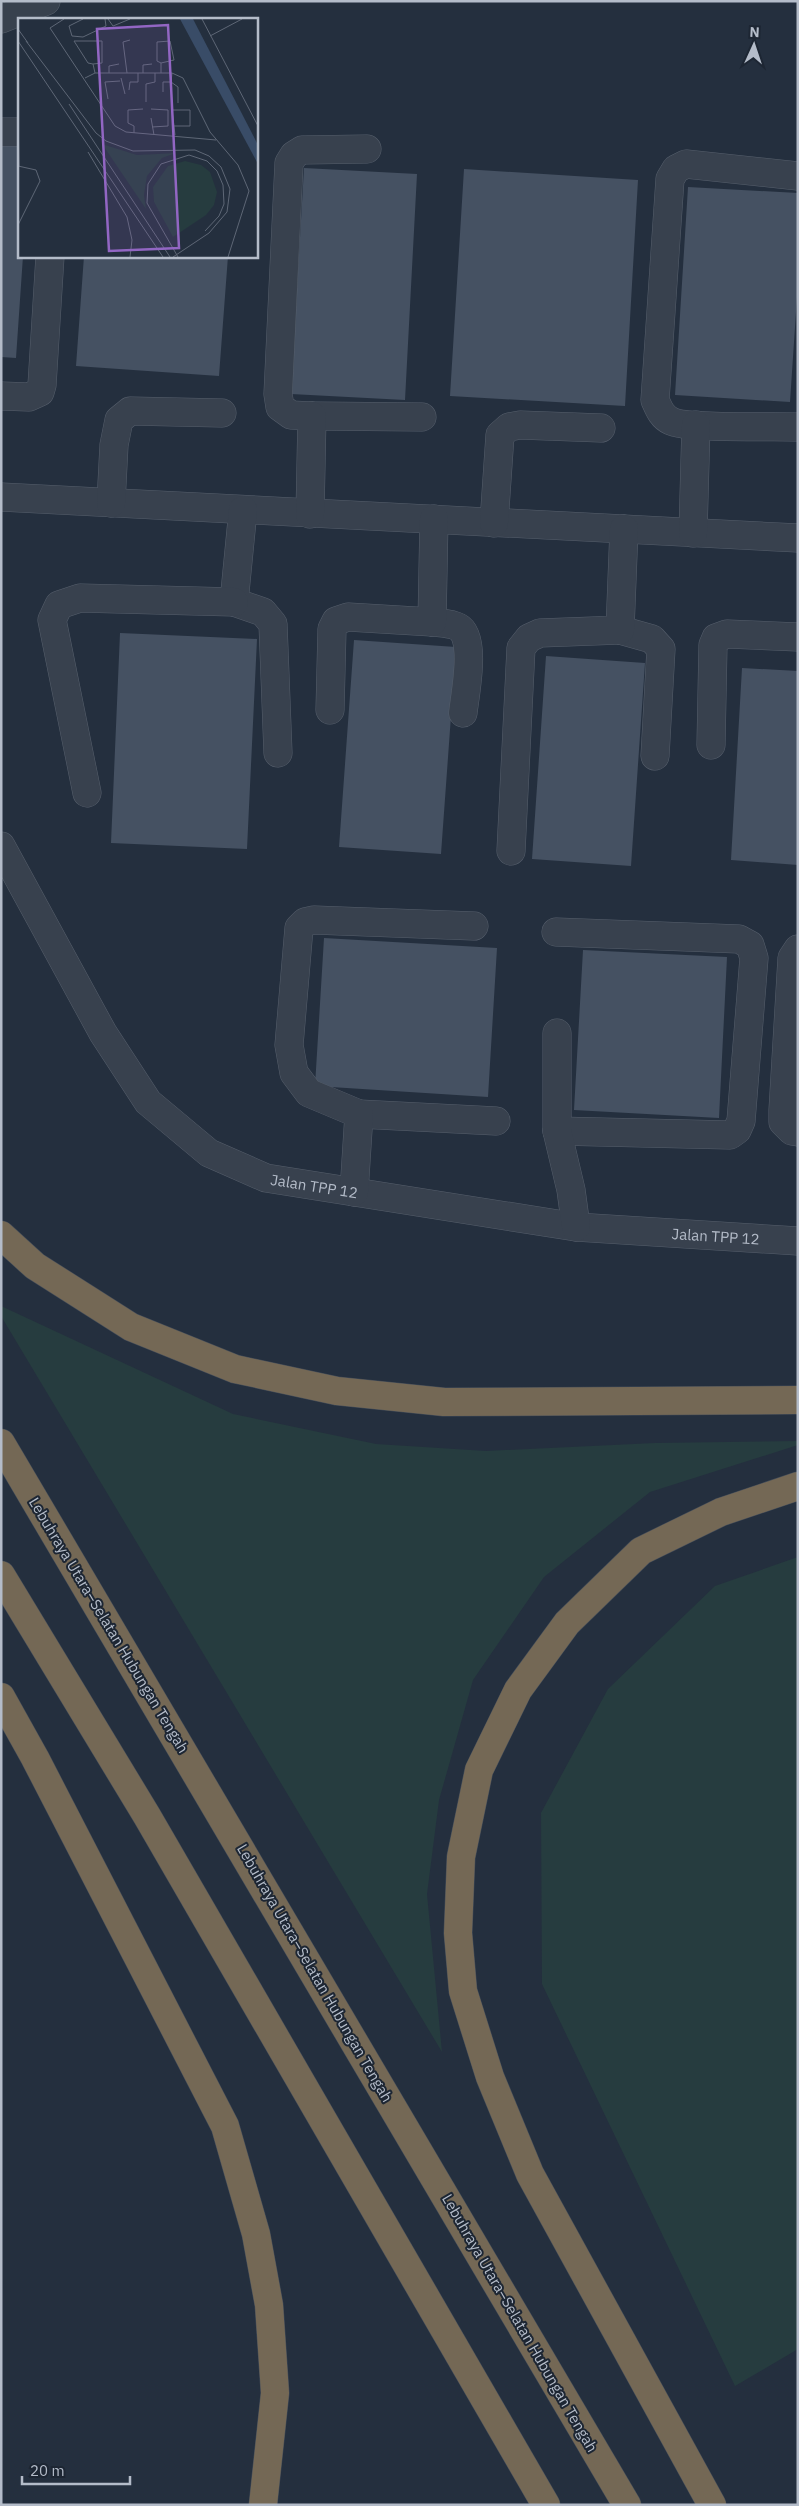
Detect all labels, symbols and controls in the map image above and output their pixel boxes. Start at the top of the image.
inset map [18,18,258,258]
north arrow [729,20,779,70]
text: N [749,23,760,41]
street label: Jalan TPP 12 [269,1169,359,1202]
street label: Jalan TPP 12 [671,1224,760,1248]
street label: Lebuhraya Utara–Selatan Hubungan Tengah [25,1494,193,1756]
street label: Lebuhraya Utara–Selatan Hubungan Tengah [233,1841,397,2105]
street label: Lebuhraya Utara–Selatan Hubungan Tengah [438,2191,602,2455]
scale bar [22,2454,130,2486]
text: 20 m [30,2461,65,2480]

